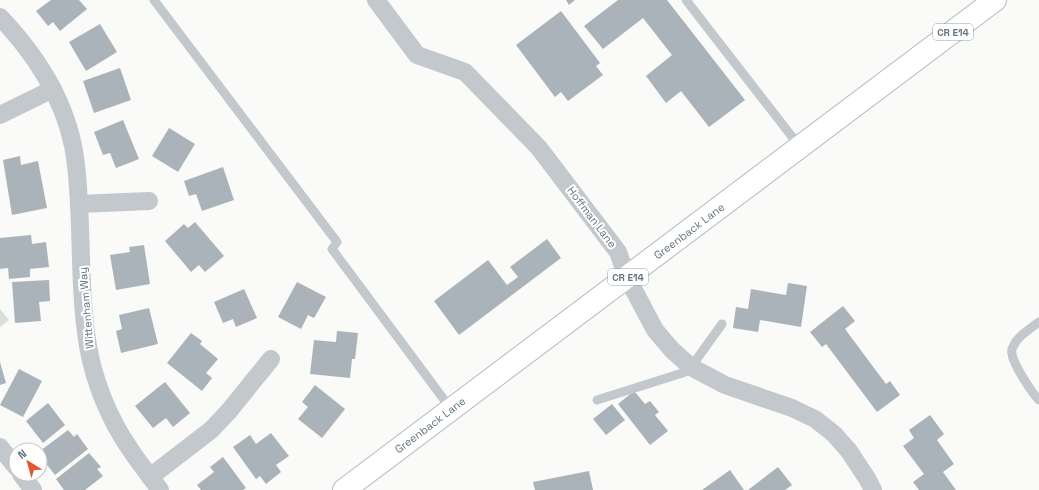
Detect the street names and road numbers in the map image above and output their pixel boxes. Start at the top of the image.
road number: CR E14 [933,24,973,40]
street label: Hoffman Lane [564,184,620,250]
street label: Greenback Lane [651,200,727,262]
street label: Wittenham Way [75,267,97,349]
road number: CR E14 [608,269,648,285]
street label: Greenback Lane [392,394,468,456]

